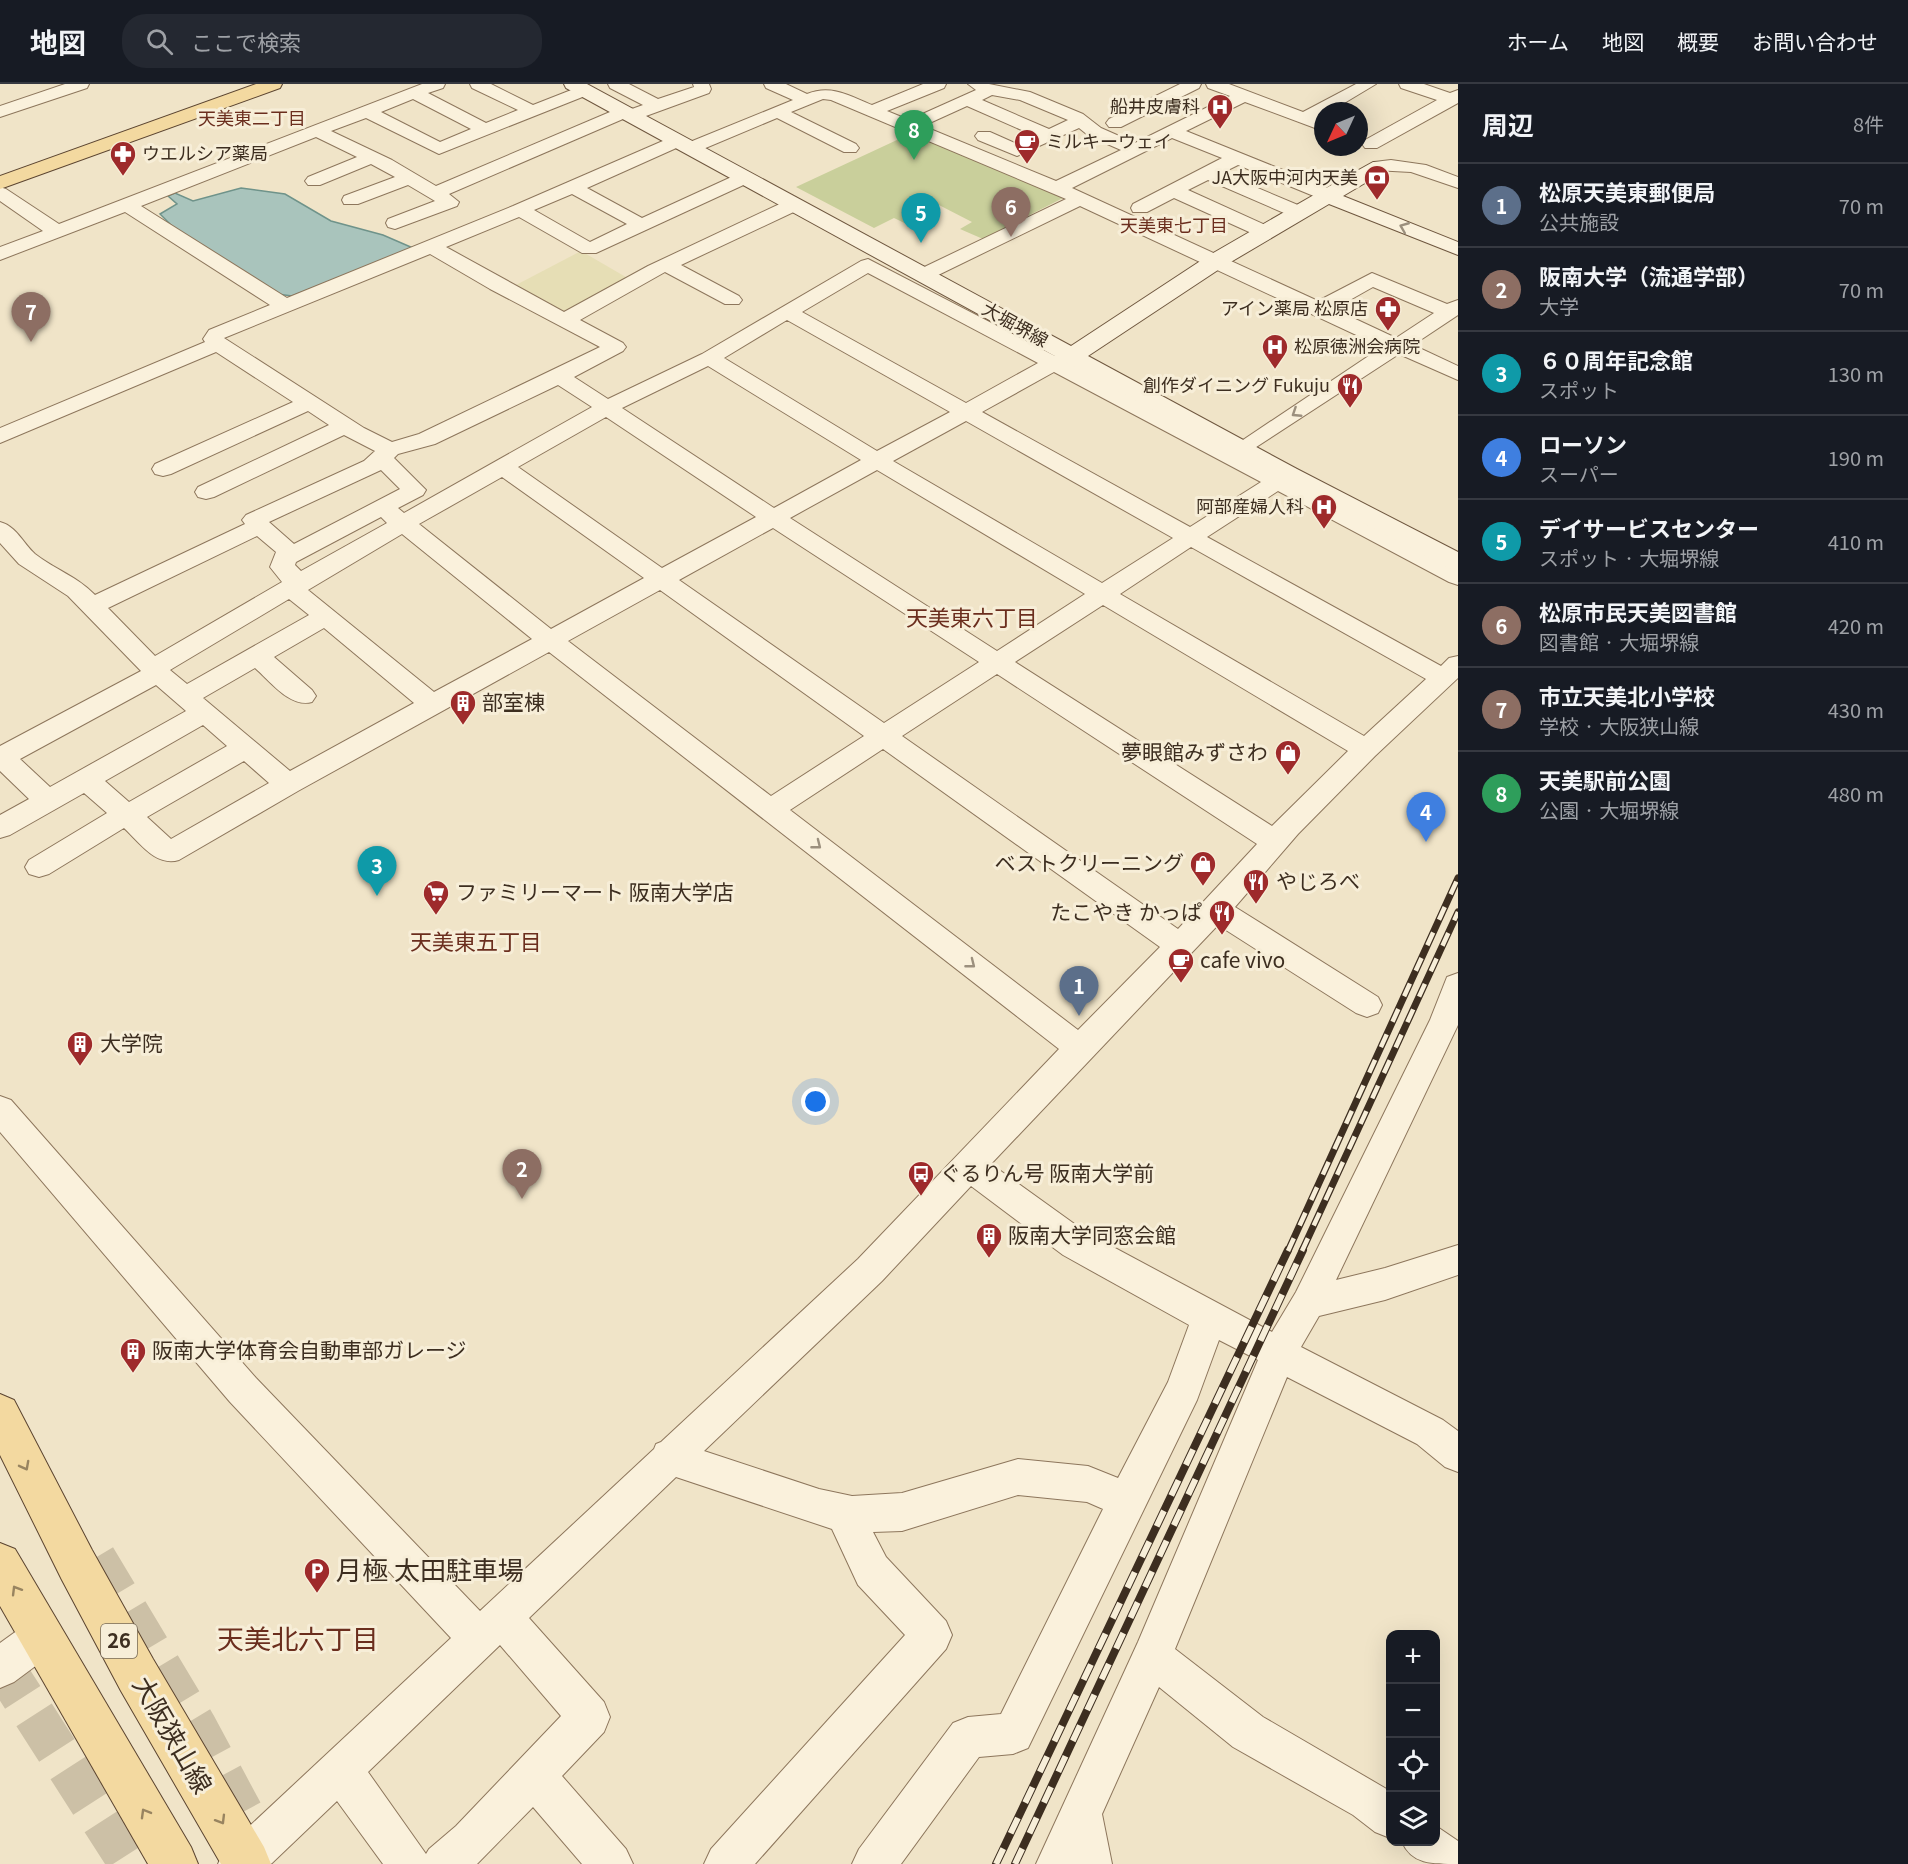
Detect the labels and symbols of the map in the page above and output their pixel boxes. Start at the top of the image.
place label: 船井皮膚科 [1110,92,1200,118]
hospital icon: 船井皮膚科 [1205,92,1235,130]
north arrow [1314,102,1368,156]
district label: 天美東二丁目 [198,104,306,130]
pin: 8 [894,110,934,160]
cafe icon: ミルキーウェイ [1012,127,1042,165]
place label: ミルキーウェイ [1046,127,1172,153]
pharmacy icon: ウエルシア薬局 [108,139,138,177]
place label: ウエルシア薬局 [142,139,268,165]
place label: JA大阪中河内天美 [1211,163,1358,189]
bank icon: JA大阪中河内天美 [1362,163,1392,201]
pin: 6 [992,188,1030,237]
pin: 5 [902,194,940,243]
district label: 天美東七丁目 [1120,211,1228,237]
one-way arrow [1399,222,1410,234]
pin: 7 [12,292,51,342]
street label: 大堀堺線 [978,294,1054,352]
place label: アイン薬局 松原店 [1221,294,1368,320]
pharmacy icon: アイン薬局 松原店 [1373,294,1403,332]
hospital icon: 松原徳洲会病院 [1260,332,1290,370]
place label: 松原徳洲会病院 [1294,332,1420,358]
place label: 創作ダイニング Fukuju [1143,371,1330,397]
restaurant icon: 創作ダイニング Fukuju [1335,371,1365,409]
one-way arrow [1291,406,1302,417]
place label: 阿部産婦人科 [1196,492,1304,518]
hospital icon: 阿部産婦人科 [1309,492,1339,530]
district label: 天美東六丁目 [906,600,1038,632]
place label: 部室棟 [482,686,545,716]
building icon: 部室棟 [448,688,478,726]
place label: 夢眼館みずさわ [1121,736,1268,766]
shop icon: 夢眼館みずさわ [1273,738,1303,776]
pin: 4 [1406,792,1446,842]
one-way arrow [810,837,821,848]
pin: 3 [358,846,397,896]
place label: ベストクリーニング [995,847,1184,877]
shop icon: ベストクリーニング [1188,849,1218,887]
place label: やじろべ [1276,865,1360,895]
restaurant icon: やじろべ [1241,867,1271,905]
place label: ファミリーマート 阪南大学店 [456,876,734,906]
supermarket icon: ファミリーマート 阪南大学店 [421,878,451,916]
place label: たこやき かっぱ [1050,896,1202,926]
restaurant icon: たこやき かっぱ [1207,898,1237,936]
district label: 天美東五丁目 [410,924,542,956]
place label: cafe vivo [1200,944,1285,974]
cafe icon: cafe vivo [1166,946,1196,984]
one-way arrow [965,956,976,967]
pin: 1 [1060,966,1098,1016]
place label: 大学院 [100,1027,163,1057]
building icon: 大学院 [65,1029,95,1067]
your location [801,1087,830,1116]
pin: 2 [502,1150,542,1199]
place label: ぐるりん号 阪南大学前 [940,1157,1154,1187]
bus stop icon: ぐるりん号 阪南大学前 [906,1159,936,1197]
place label: 阪南大学同窓会館 [1008,1219,1176,1249]
building icon: 阪南大学同窓会館 [974,1221,1004,1259]
place label: 阪南大学体育会自動車部ガレージ [152,1334,467,1364]
building icon: 阪南大学体育会自動車部ガレージ [118,1336,148,1374]
one-way arrow [18,1460,30,1471]
place label: 月極 太田駐車場 [336,1550,524,1587]
parking icon: 月極 太田駐車場 [302,1556,332,1594]
one-way arrow [11,1586,23,1596]
district label: 天美北六丁目 [217,1618,379,1657]
road number: 26 [101,1624,137,1658]
street label: 大阪狭山線 [126,1668,223,1799]
one-way arrow [140,1809,152,1819]
one-way arrow [214,1814,226,1824]

